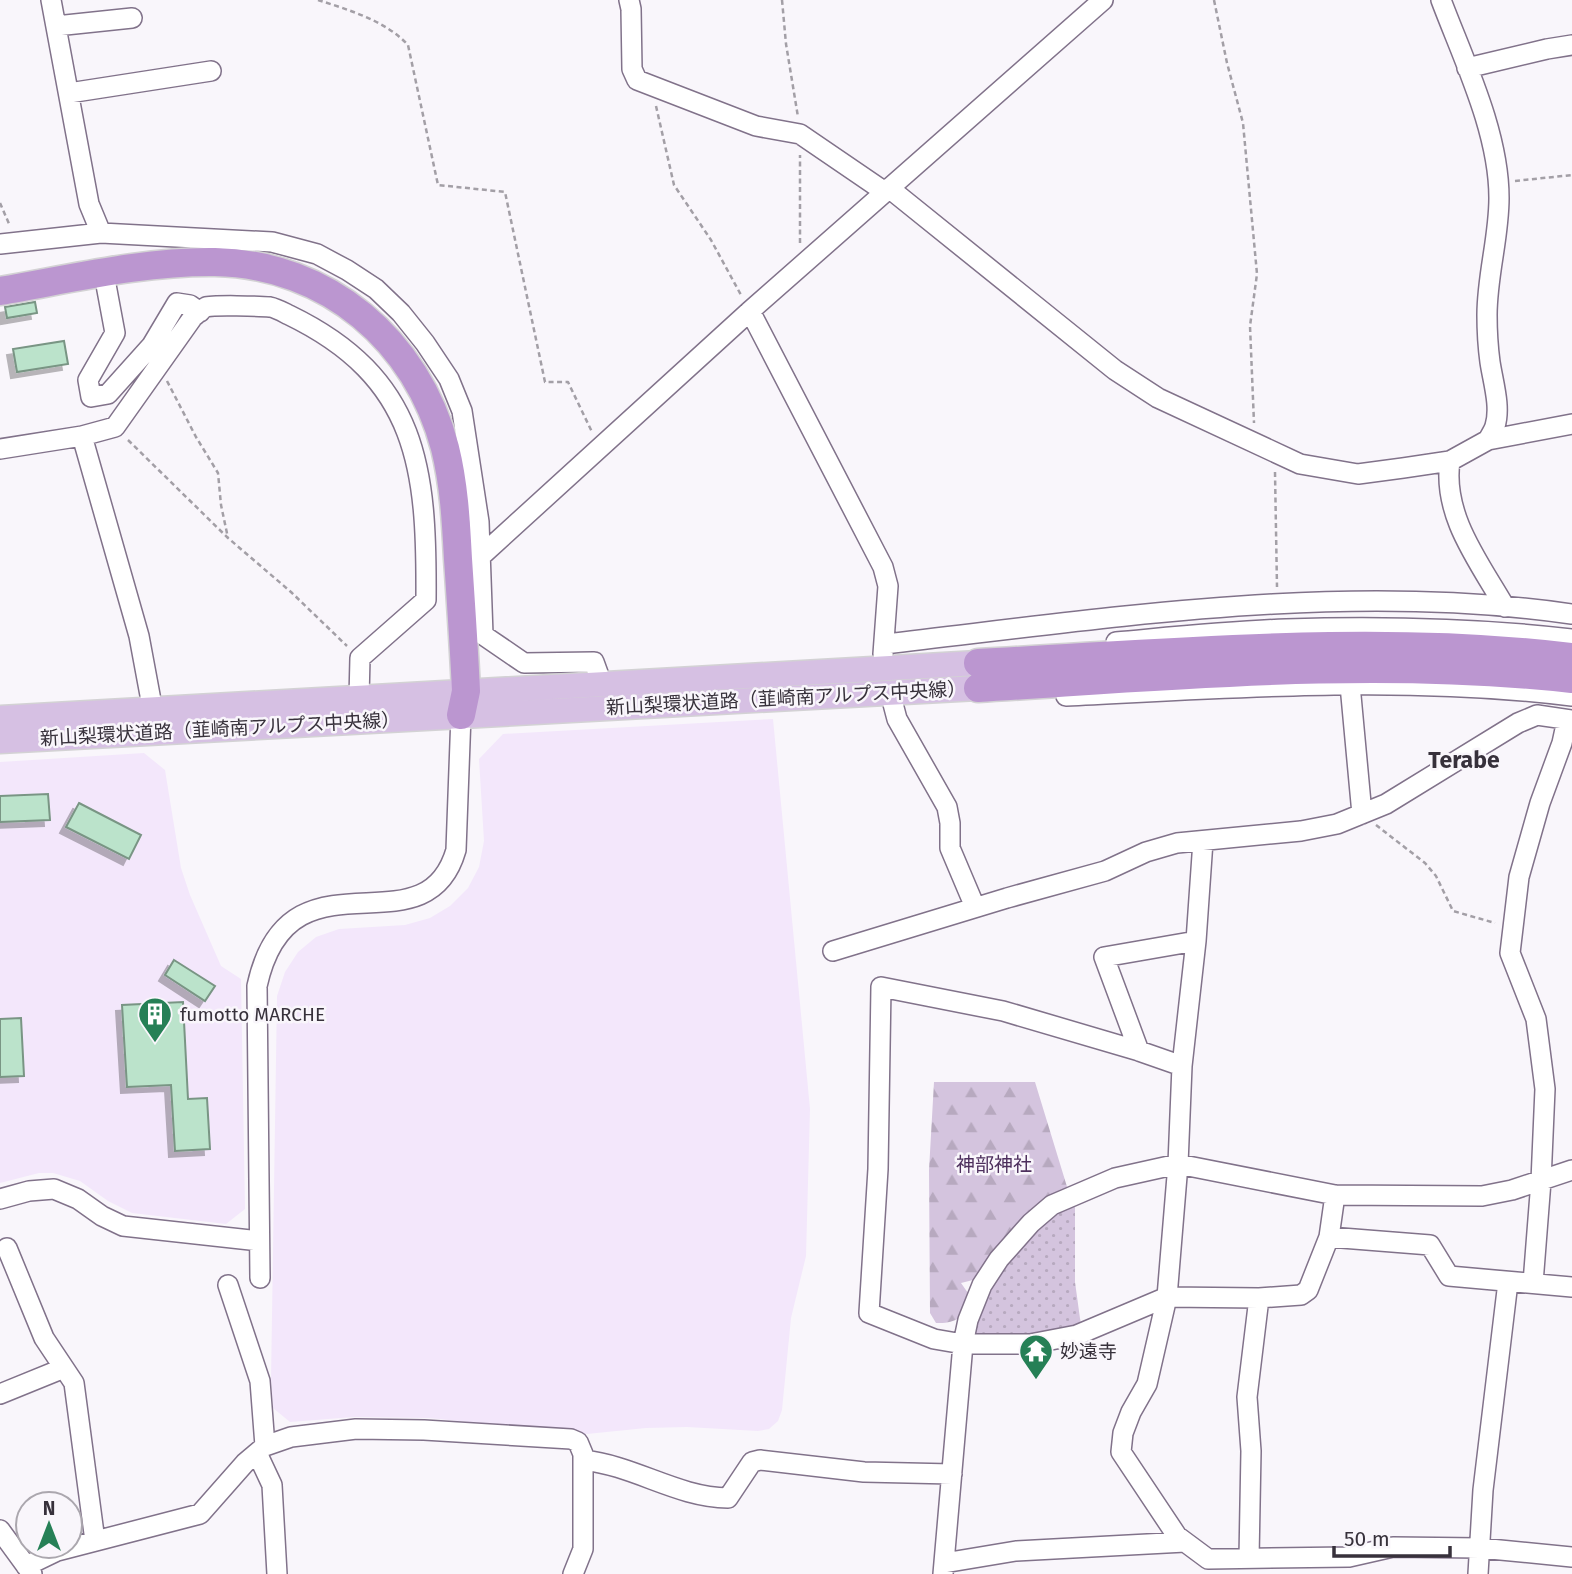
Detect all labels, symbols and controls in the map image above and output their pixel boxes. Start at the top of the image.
street label: 新山梨環状道路（韮崎南アルプス中央線） [605,677,967,719]
street label: 新山梨環状道路（韮崎南アルプス中央線） [39,708,401,750]
district label: Terabe [1428,746,1500,774]
building icon: fumotto MARCHE [136,995,174,1044]
place label: fumotto MARCHE [180,1003,325,1026]
park label: 神部神社 [956,1153,1032,1176]
temple icon: 妙遠寺 [1017,1332,1055,1381]
place label: 妙遠寺 [1060,1340,1117,1363]
north arrow [14,1490,84,1560]
text: N [43,1497,55,1520]
scale bar [1334,1514,1450,1558]
text: 50 m [1344,1526,1390,1552]

